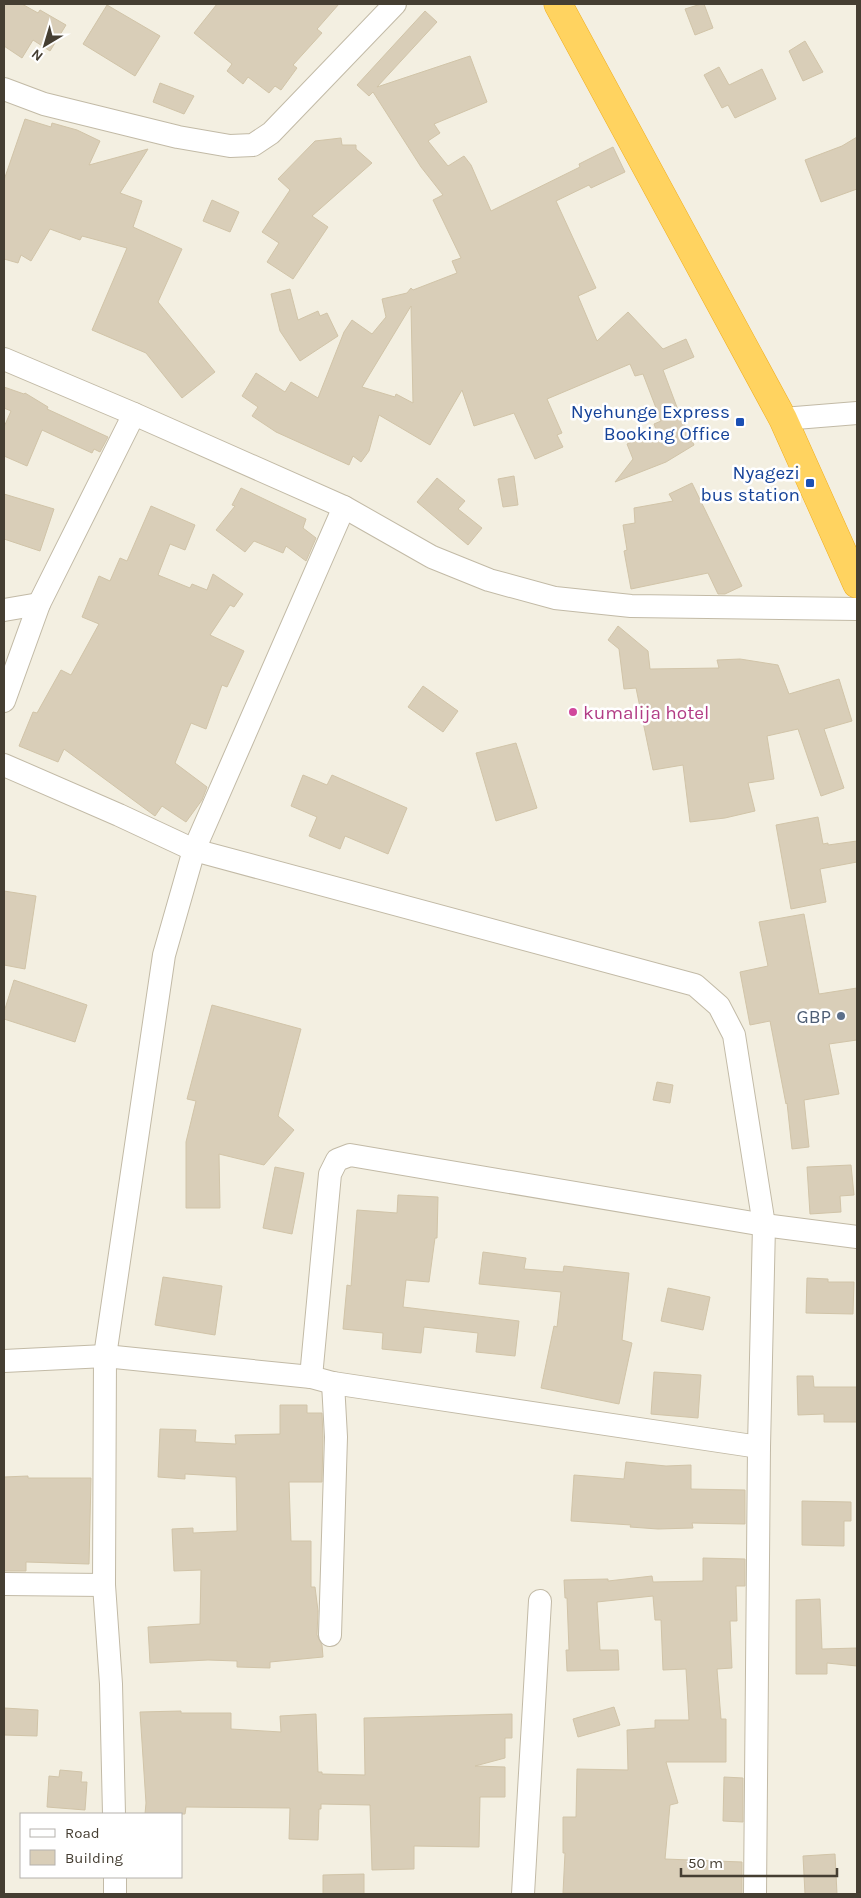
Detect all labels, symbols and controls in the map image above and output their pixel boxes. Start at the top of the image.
north arrow [20,20,70,70]
text: N [28,45,46,65]
place label: Nyehunge Express Booking Office [571,401,730,445]
marker: Nyehunge Express Booking Office [734,416,746,428]
place label: Nyagezi bus station [700,462,800,506]
marker: Nyagezi bus station [804,477,816,489]
place label: kumalija hotel [583,702,709,724]
marker: kumalija hotel [567,706,579,718]
place label: GBP [796,1006,831,1028]
marker: GBP [835,1010,847,1022]
legend [20,1813,182,1878]
text: Road [65,1824,100,1842]
scale bar [681,1846,837,1878]
text: Building [65,1849,123,1867]
text: 50 m [688,1854,723,1872]

